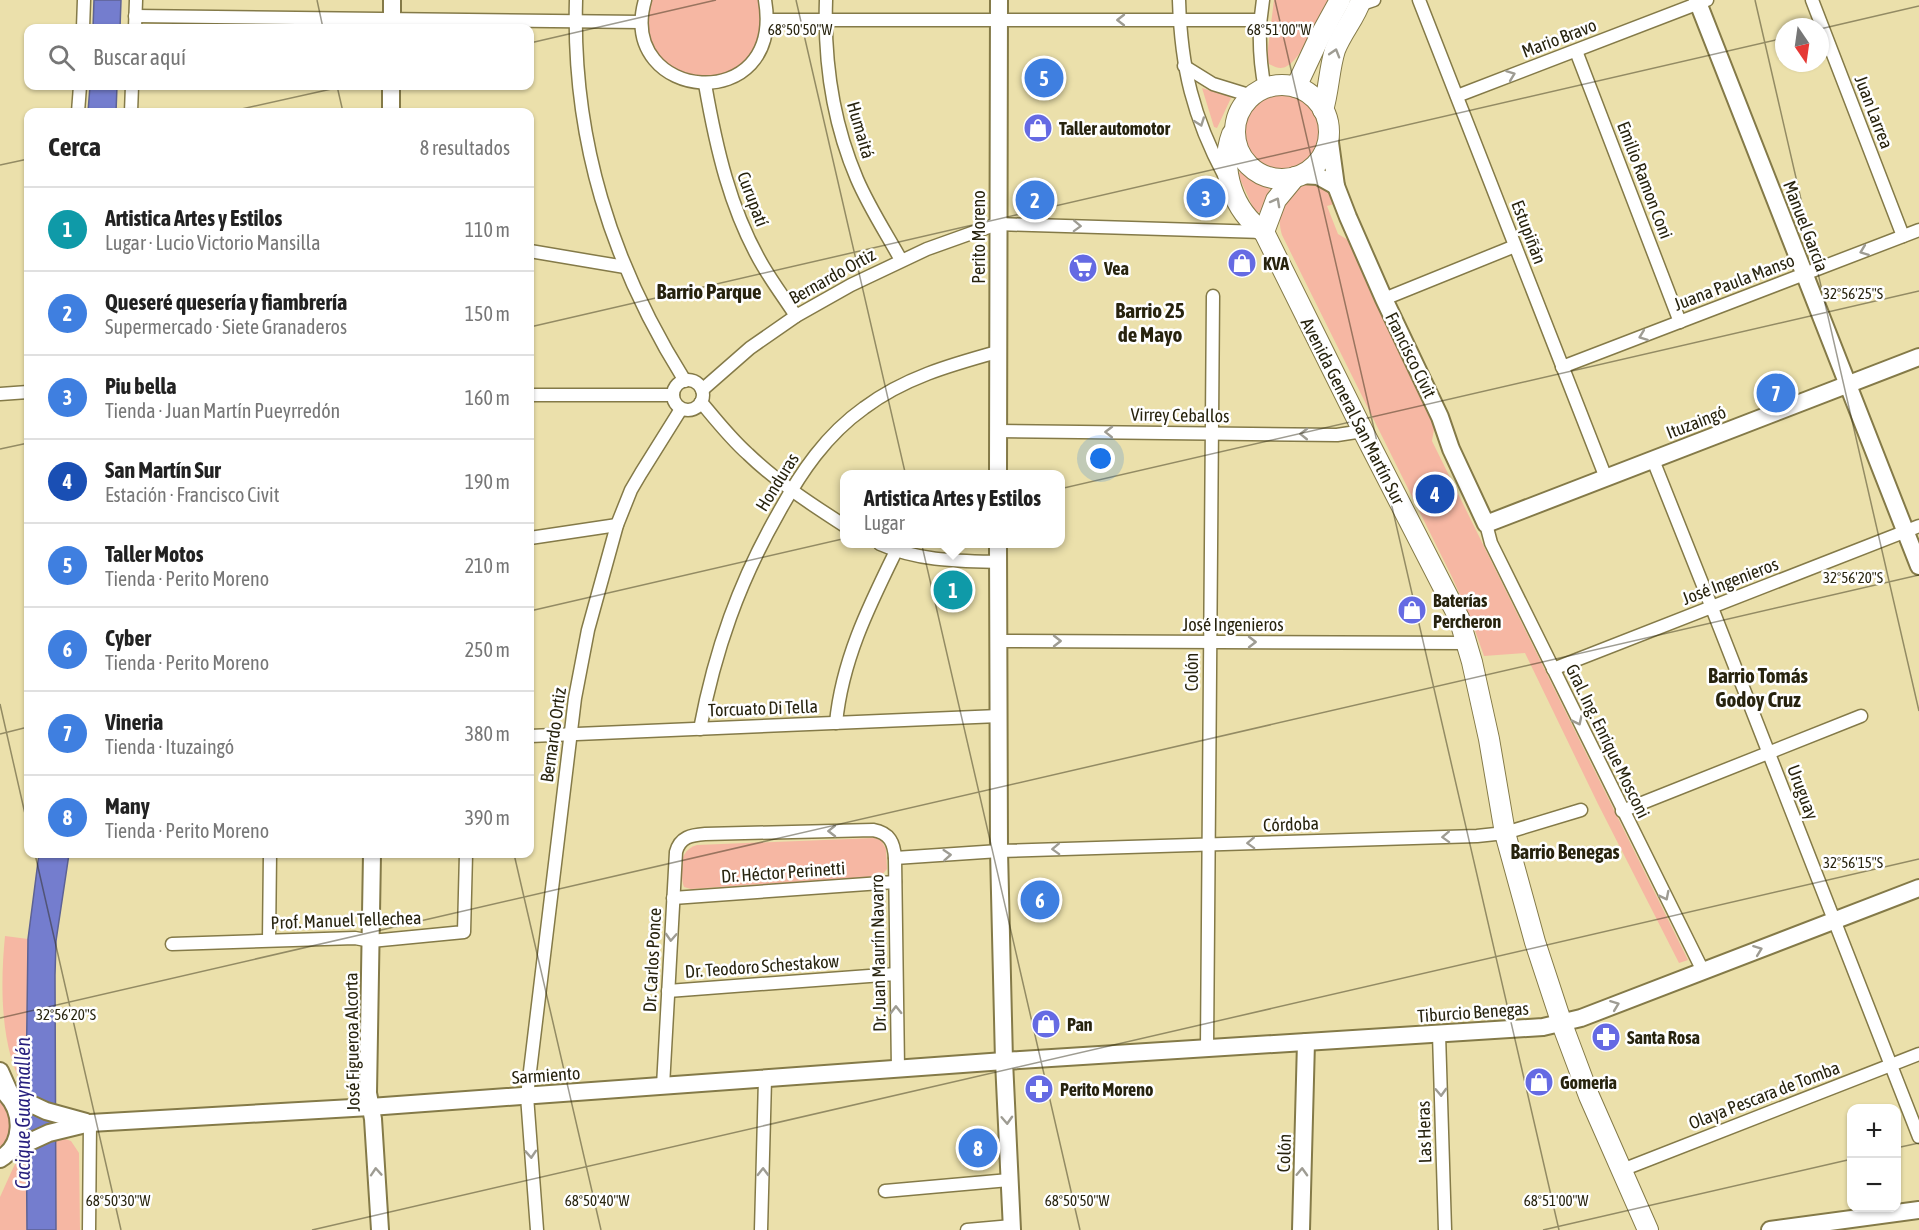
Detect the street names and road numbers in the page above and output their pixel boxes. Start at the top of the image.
street label: Mario Bravo [1519,14,1599,62]
street label: Juan Larrea [1850,73,1898,151]
street label: Humaitá [843,99,879,161]
street label: Emilio Ramon Coni [1613,118,1677,242]
street label: Curupatí [733,169,773,229]
street label: Manuel García [1779,178,1833,274]
street label: Perito Moreno [968,190,989,284]
street label: Estupiñán [1507,197,1551,267]
street label: Bernardo Ortiz [785,243,879,308]
street label: Juana Paula Manso [1671,249,1797,315]
street label: Francisco Civit [1381,309,1441,401]
street label: Avenida General San Martín Sur [1297,314,1410,508]
street label: Ituzaingó [1663,401,1729,443]
street label: Virrey Ceballos [1130,404,1230,426]
street label: Honduras [751,449,803,515]
street label: José Ingenieros [1679,553,1781,609]
street label: José Ingenieros [1182,614,1284,635]
street label: Colón [1181,653,1202,691]
street label: Gral. Ing. Enrique Mosconi [1562,661,1654,821]
street label: Bernardo Ortiz [536,686,570,784]
street label: Torcuato Di Tella [708,696,818,720]
street label: Uruguay [1783,762,1823,822]
street label: Córdoba [1263,813,1319,835]
street label: Dr. Héctor Perinetti [720,857,846,887]
street label: Dr. Juan Maurín Navarro [866,874,890,1032]
street label: Prof. Manuel Tellechea [270,907,422,933]
street label: Dr. Carlos Ponce [639,907,665,1013]
street label: Dr. Teodoro Schestakow [684,950,840,982]
street label: José Figueroa Alcorta [340,972,364,1112]
street label: Tiburcio Benegas [1417,998,1529,1026]
street label: Olaya Pescara de Tomba [1686,1057,1842,1133]
street label: Sarmiento [511,1062,581,1088]
street label: Las Heras [1412,1100,1436,1164]
street label: Colón [1273,1133,1295,1173]

